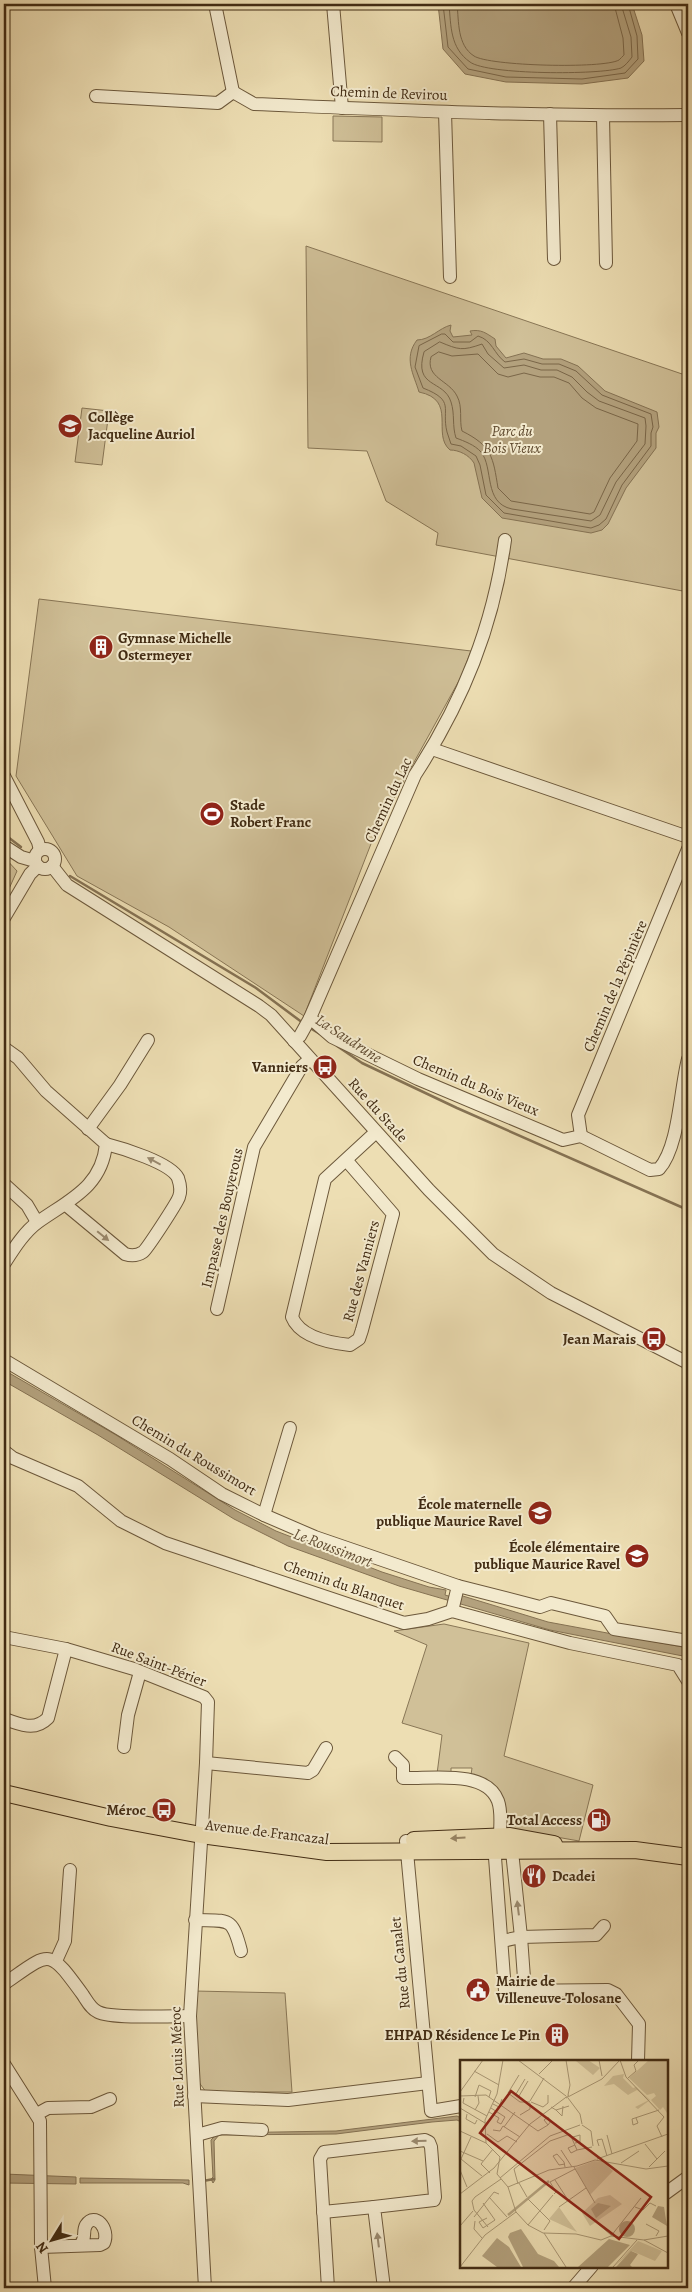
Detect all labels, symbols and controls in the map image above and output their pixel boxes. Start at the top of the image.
street label: Chemin de Revirou [330,81,449,105]
place label: Collège Jacqueline Auriol [88,407,195,444]
school or university icon: Collège Jacqueline Auriol [57,413,83,439]
park label: Parc du Bois Vieux [483,421,542,458]
place label: Gymnase Michelle Ostermeyer [118,628,232,665]
building icon: Gymnase Michelle Ostermeyer [88,634,114,660]
street label: Chemin du Lac [359,754,417,846]
place label: Stade Robert Franc [230,795,311,832]
sports icon: Stade Robert Franc [199,801,225,827]
street label: Chemin de la Pépinière [578,917,652,1055]
water label: La Saudrune [311,1009,386,1069]
street label: Chemin du Bois Vieux [410,1049,542,1121]
bus stop icon: Vanniers [312,1054,338,1080]
place label: Vanniers [251,1057,308,1077]
street label: Rue du Stade [344,1073,412,1147]
street label: Impasse des Bouyerous [196,1146,248,1290]
one-way arrow [146,1157,161,1165]
street label: Rue des Vanniers [338,1218,384,1324]
one-way arrow [96,1231,109,1242]
bus stop icon: Jean Marais [641,1326,667,1352]
place label: Jean Marais [563,1329,636,1349]
street label: Chemin du Roussimort [128,1410,260,1500]
place label: École maternelle publique Maurice Ravel [376,1494,522,1531]
school or university icon: École maternelle publique Maurice Ravel [527,1500,553,1526]
water label: Le Roussimort [290,1523,377,1574]
place label: École élémentaire publique Maurice Ravel [474,1537,620,1574]
school or university icon: École élémentaire publique Maurice Ravel [624,1543,650,1569]
street label: Chemin du Blanquet [281,1555,407,1615]
street label: Rue Saint-Périer [108,1637,210,1691]
bus stop icon: Méroc [151,1797,177,1823]
place label: Méroc [106,1800,146,1820]
fuel station icon: Total Access [586,1807,612,1833]
place label: Total Access [507,1810,582,1830]
street label: Avenue de Francazal [203,1814,330,1850]
one-way arrow [450,1835,466,1843]
restaurant icon: Dcadei [521,1863,547,1889]
place label: Dcadei [552,1866,596,1886]
one-way arrow [514,1900,522,1916]
street label: Rue du Canalet [385,1916,415,2010]
place label: Mairie de Villeneuve-Tolosane [495,1971,621,2008]
public building icon: Mairie de Villeneuve-Tolosane [465,1977,491,2003]
street label: Rue Louis Méroc [165,2006,189,2108]
building icon: EHPAD Résidence Le Pin [544,2022,570,2048]
place label: EHPAD Résidence Le Pin [385,2025,541,2045]
inset map [460,2060,667,2267]
one-way arrow [410,2138,426,2146]
north arrow [28,2214,78,2264]
one-way arrow [374,2232,382,2248]
text: N [31,2238,53,2257]

